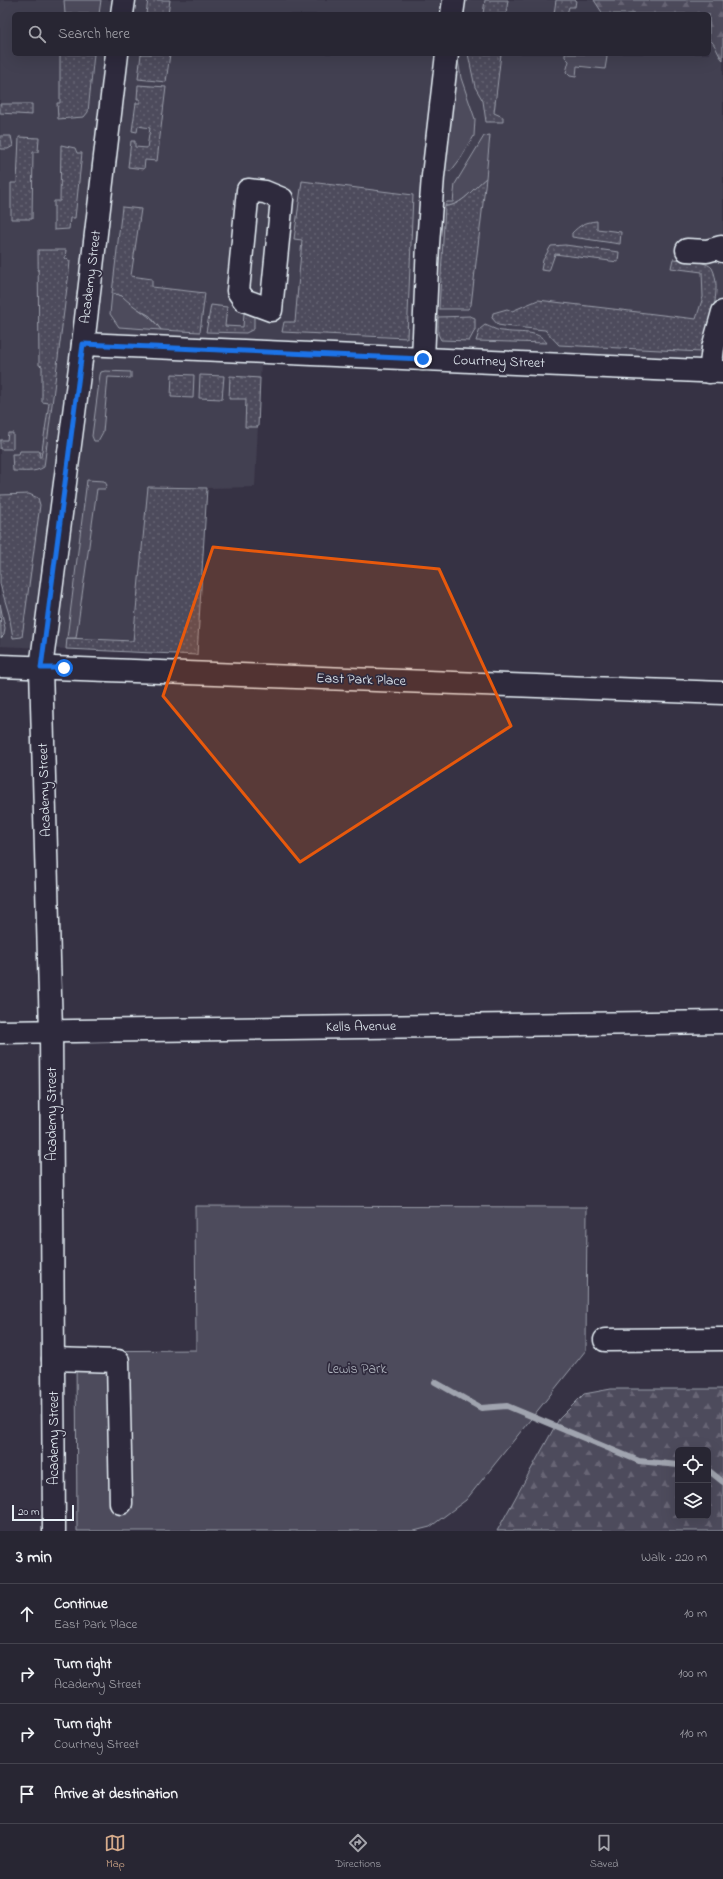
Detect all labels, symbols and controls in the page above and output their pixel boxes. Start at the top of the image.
search box [12,12,711,56]
icon: search [26,23,48,45]
text: Search here [58,23,130,45]
street label: Academy Street [75,229,108,325]
route end [414,350,432,368]
street label: Courtney Street [453,350,545,375]
route start [55,659,73,677]
street label: East Park Place [316,668,407,692]
street label: Academy Street [33,742,58,837]
street label: Kells Avenue [326,1016,397,1038]
street label: Academy Street [42,1067,64,1161]
park label: Lewis Park [327,1359,387,1380]
street label: Academy Street [44,1391,66,1485]
map controls [675,1447,711,1519]
button: locate [675,1447,711,1483]
button: layers [675,1483,711,1519]
scale bar [12,1503,74,1522]
text: 20 m [18,1504,40,1520]
text: 3 min [16,1545,52,1570]
text: Walk · 220 m [641,1548,707,1567]
text: Continue [54,1593,108,1615]
icon: ahead [16,1603,38,1625]
text: 10 m [684,1604,707,1623]
text: East Park Place [54,1615,137,1634]
text: Turn right [54,1653,112,1675]
icon: right [16,1663,38,1685]
text: 100 m [678,1664,707,1683]
text: Academy Street [54,1675,141,1694]
text: Turn right [54,1713,112,1735]
icon: right [16,1723,38,1745]
text: 110 m [680,1724,707,1743]
text: Courtney Street [54,1735,139,1754]
icon: arrive [16,1783,38,1805]
text: Arrive at destination [54,1783,178,1805]
tab: Map [104,1832,126,1872]
tab: Directions [335,1832,381,1872]
tab: Saved [590,1832,619,1872]

